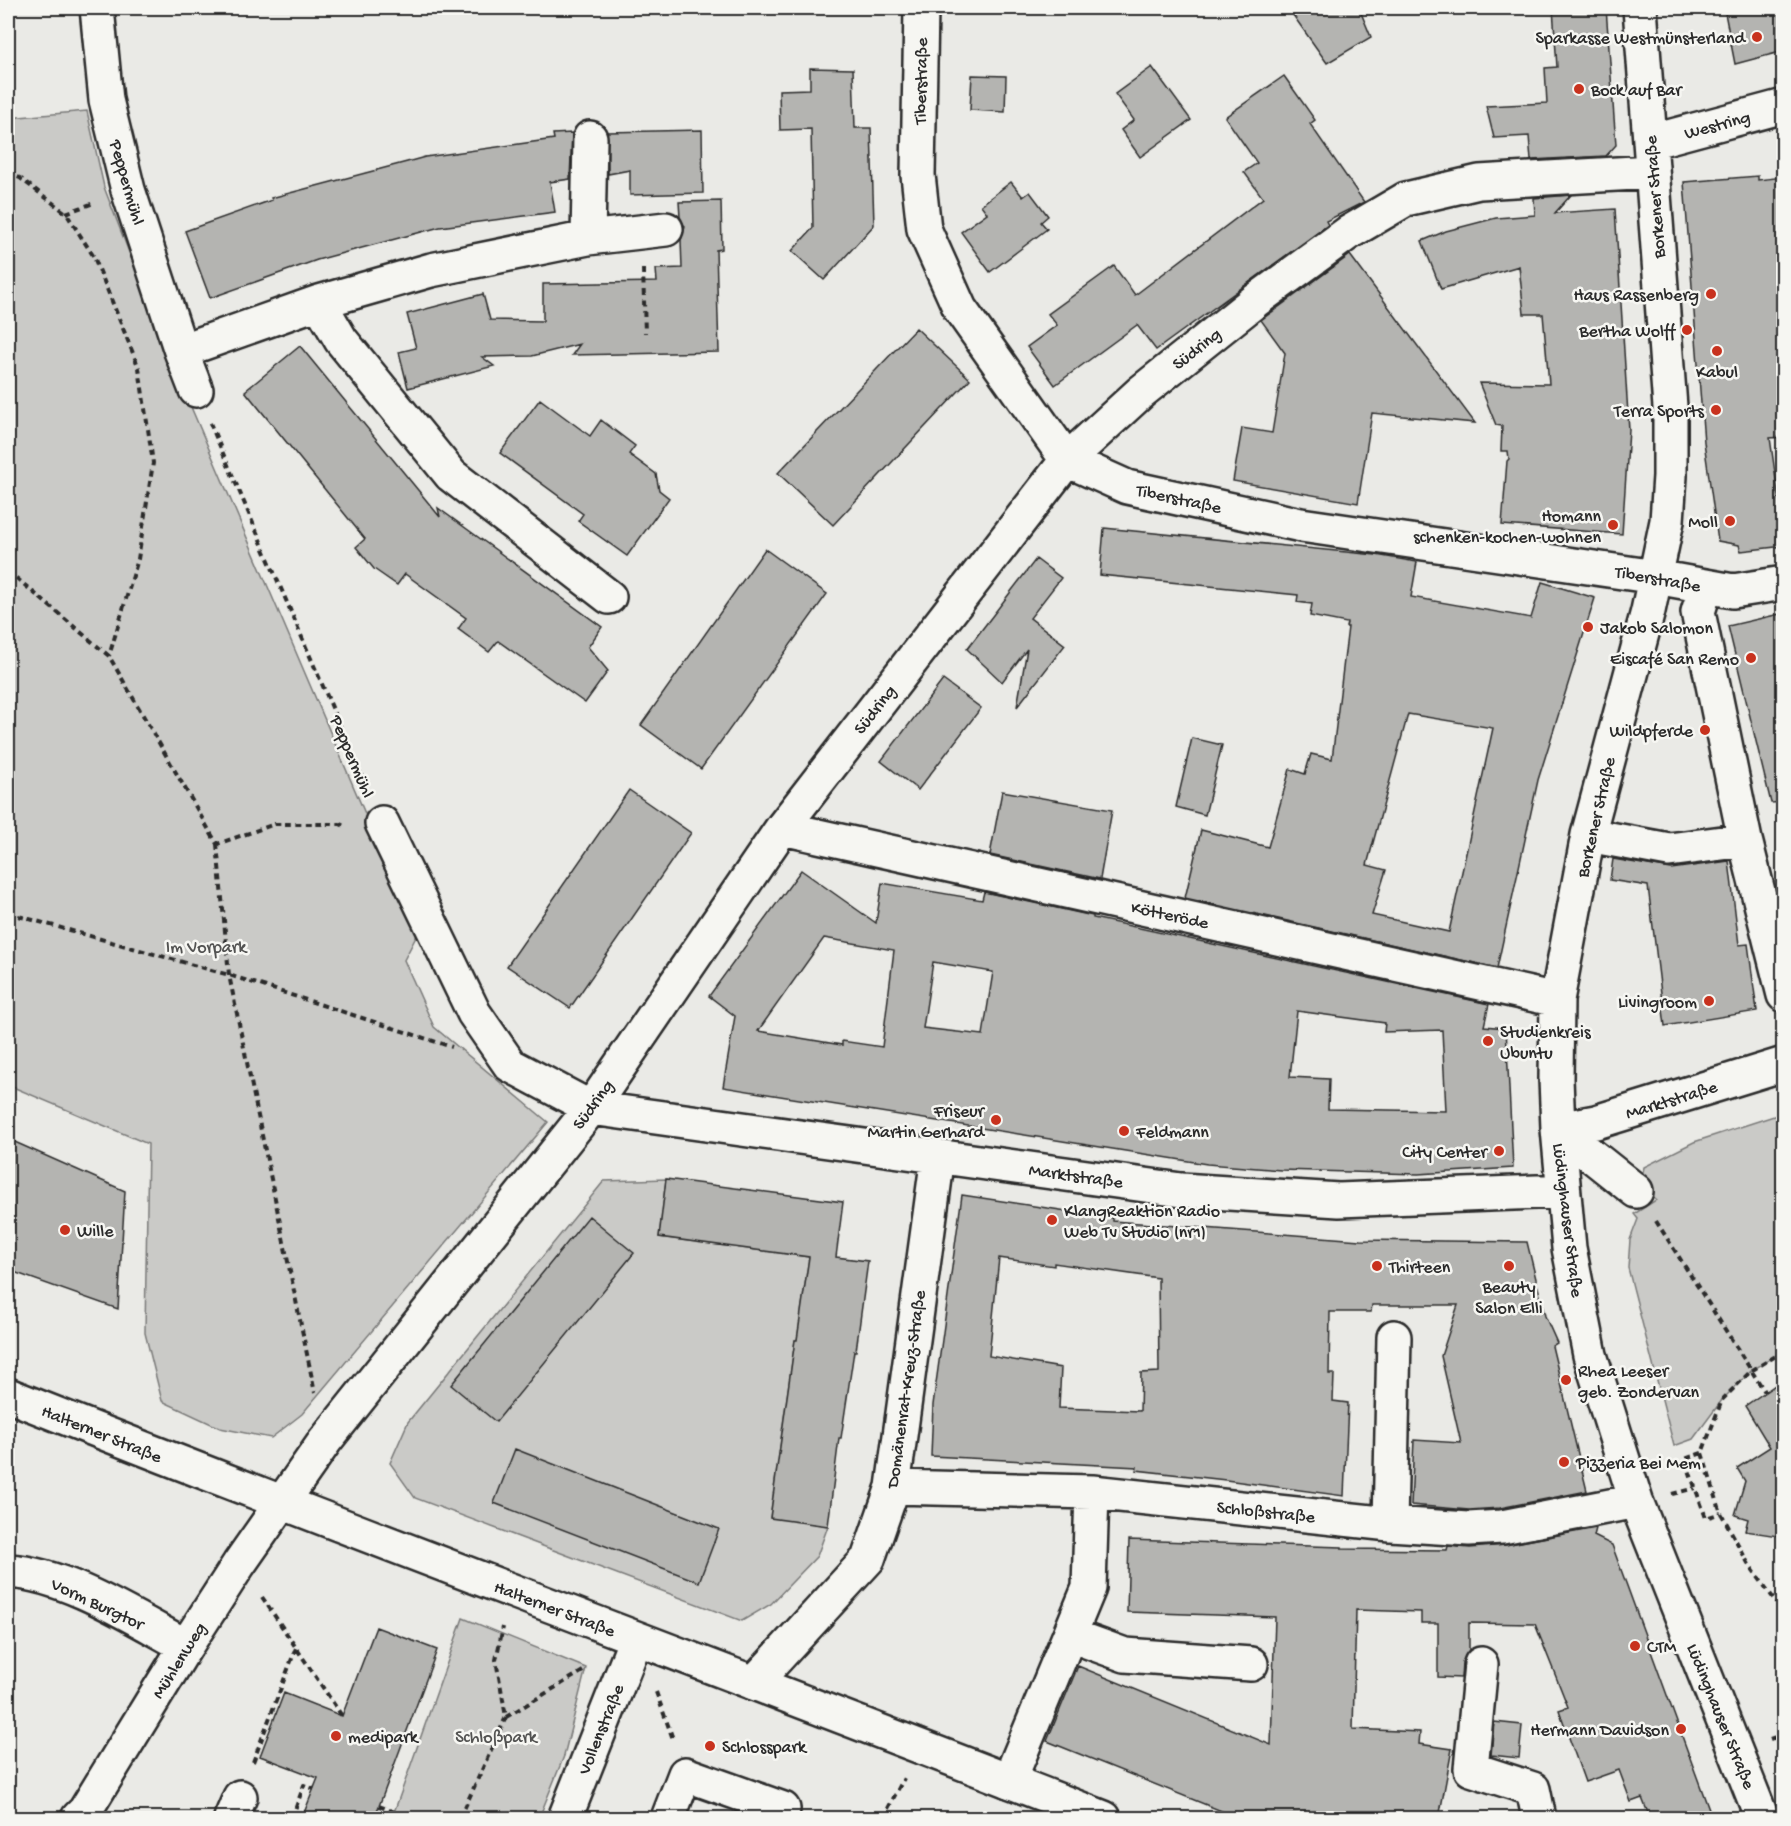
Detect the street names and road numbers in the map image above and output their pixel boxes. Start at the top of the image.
street label: Tiberstraße [911,37,934,126]
street label: Westring [1682,108,1753,145]
street label: Borkener Straße [1642,134,1671,260]
street label: Peppermühl [103,137,148,228]
street label: Südring [1169,324,1226,376]
street label: Tiberstraße [1133,481,1224,520]
street label: Tiberstraße [1612,562,1703,598]
street label: Südring [850,682,902,739]
street label: Peppermühl [324,712,377,801]
street label: Borkener Straße [1573,755,1622,881]
street label: Kötteröde [1129,898,1211,935]
street label: Südring [569,1076,619,1134]
street label: Marktstraße [1623,1077,1721,1125]
street label: Lüdinghauser Straße [1547,1142,1586,1299]
street label: Marktstraße [1027,1160,1125,1195]
street label: Domänenrat-Kreuz-Straße [883,1288,932,1491]
street label: Halterner Straße [38,1402,165,1469]
street label: Schloßstraße [1215,1498,1317,1529]
street label: Vorm Burgtor [46,1574,148,1637]
street label: Halterner Straße [491,1578,618,1643]
street label: Mühlenweg [148,1619,212,1703]
street label: Lüdinghauser Straße [1681,1641,1759,1793]
street label: Vollenstraße [574,1681,630,1779]

